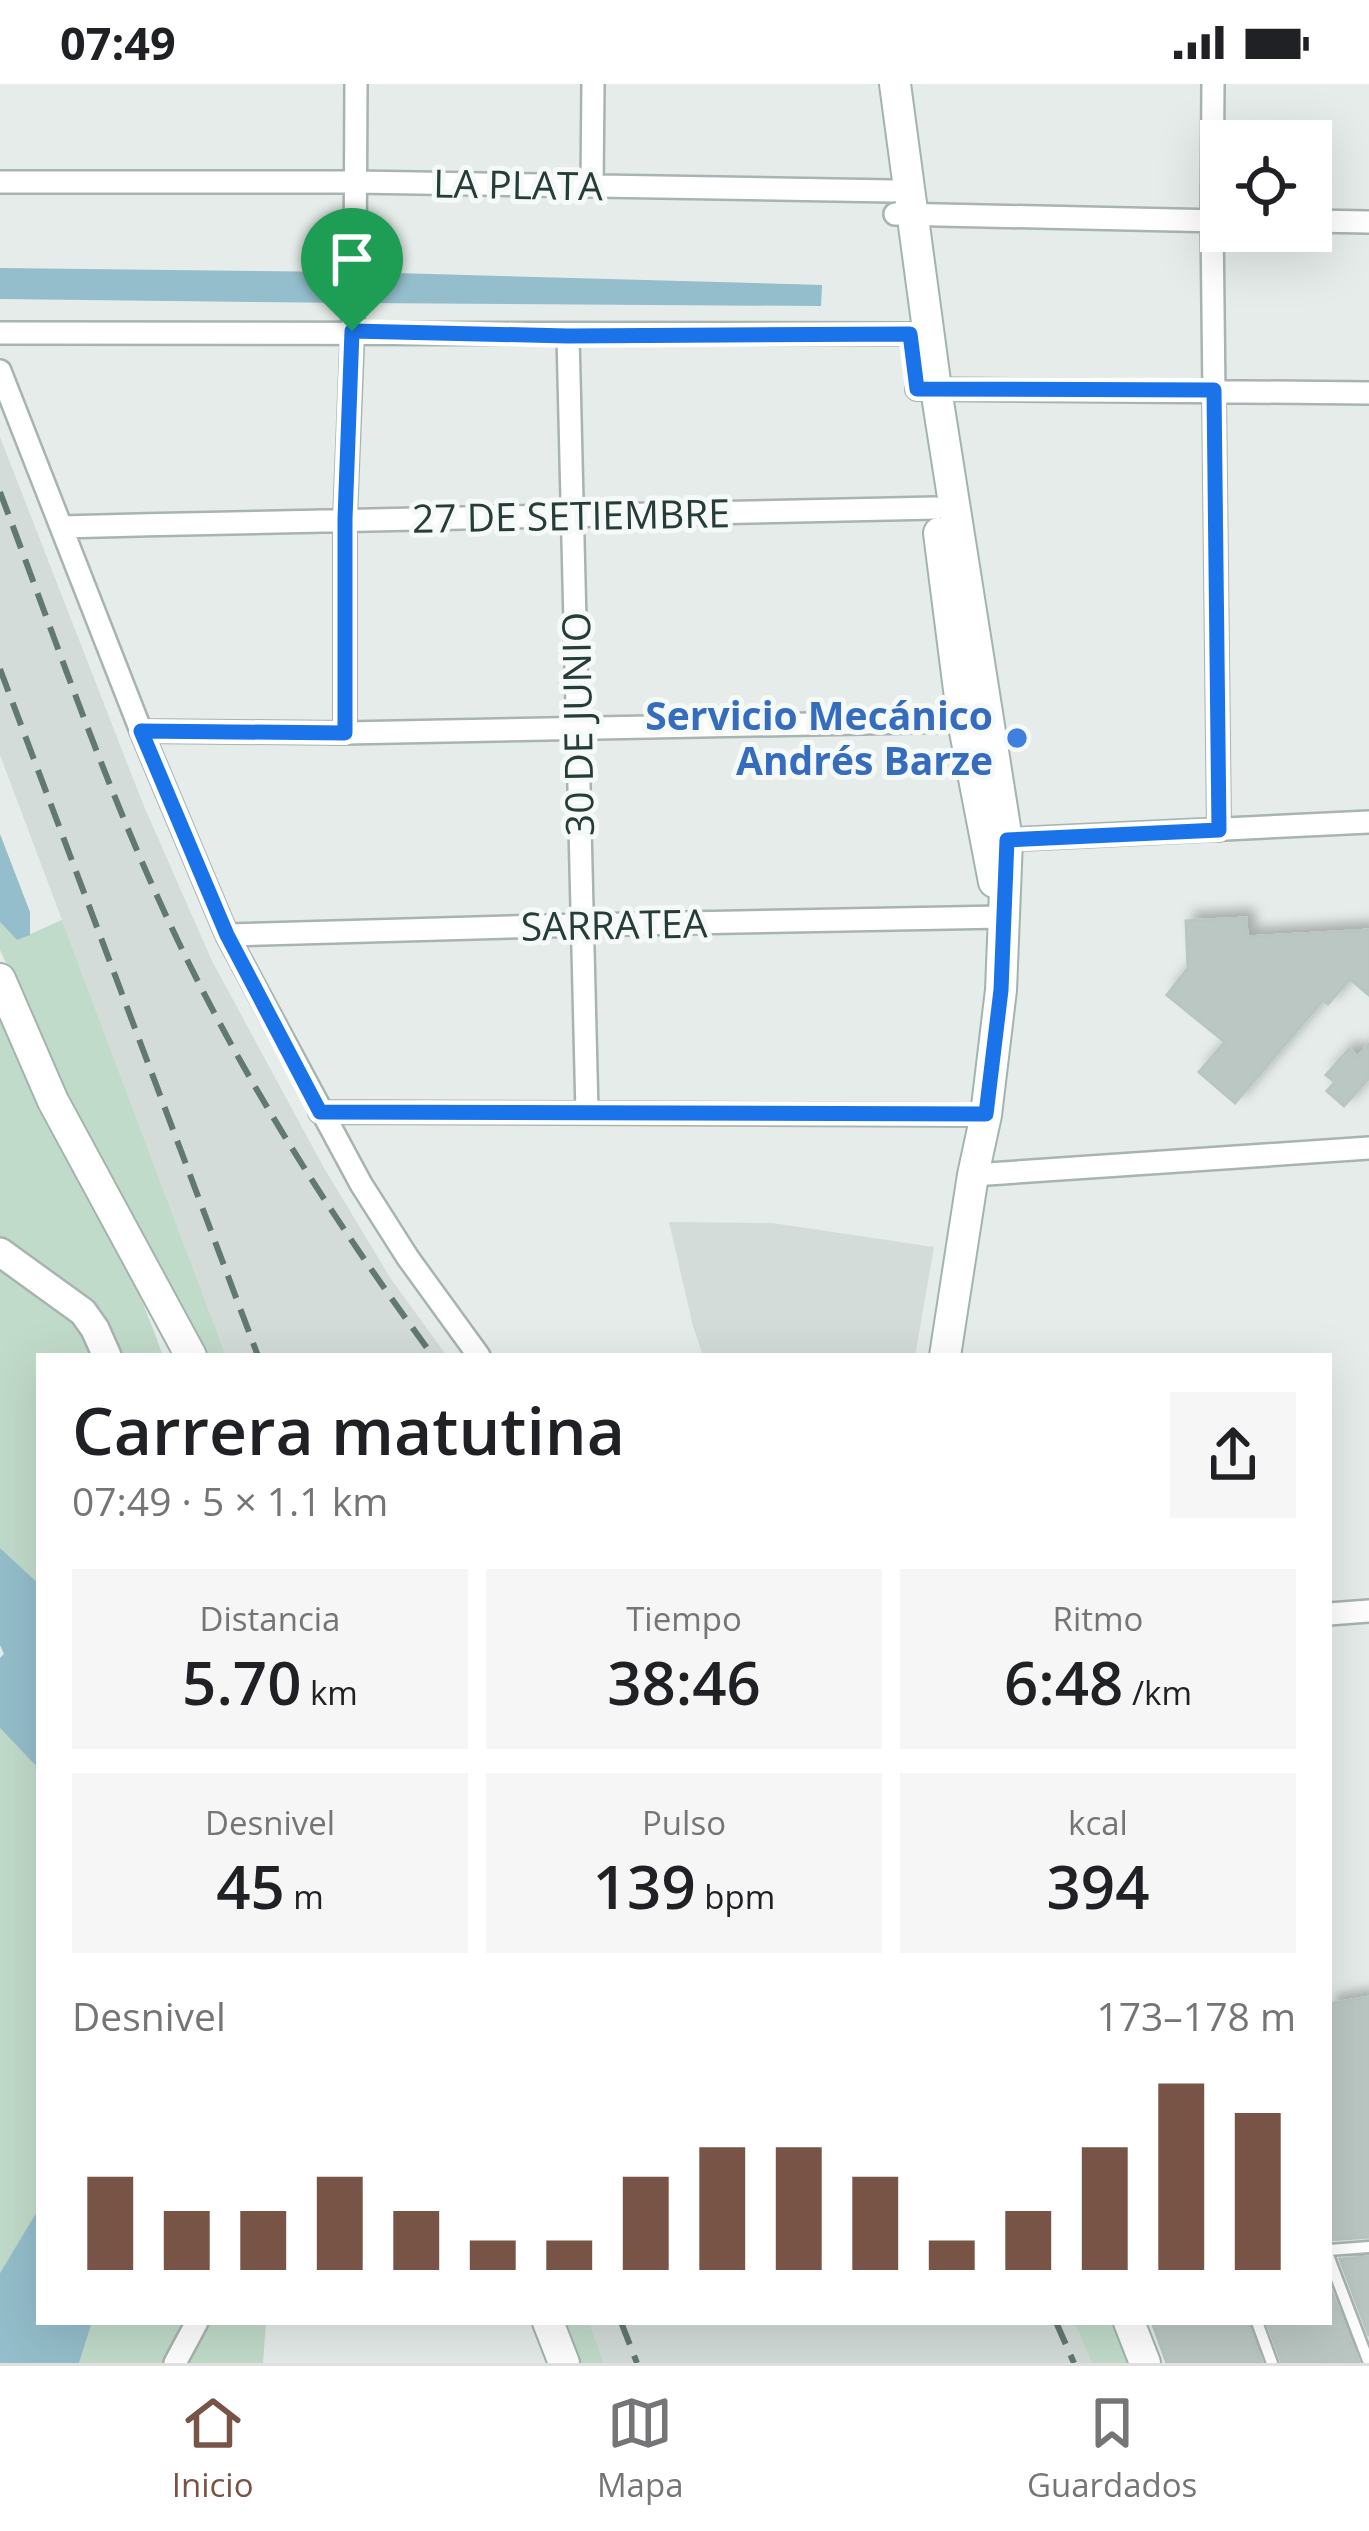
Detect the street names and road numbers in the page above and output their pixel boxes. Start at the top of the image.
street label: LA PLATA [433,156,604,211]
street label: 27 DE SETIEMBRE [412,485,730,544]
street label: 30 DE JUNIO [548,611,605,837]
street label: SARRATEA [520,895,708,952]

